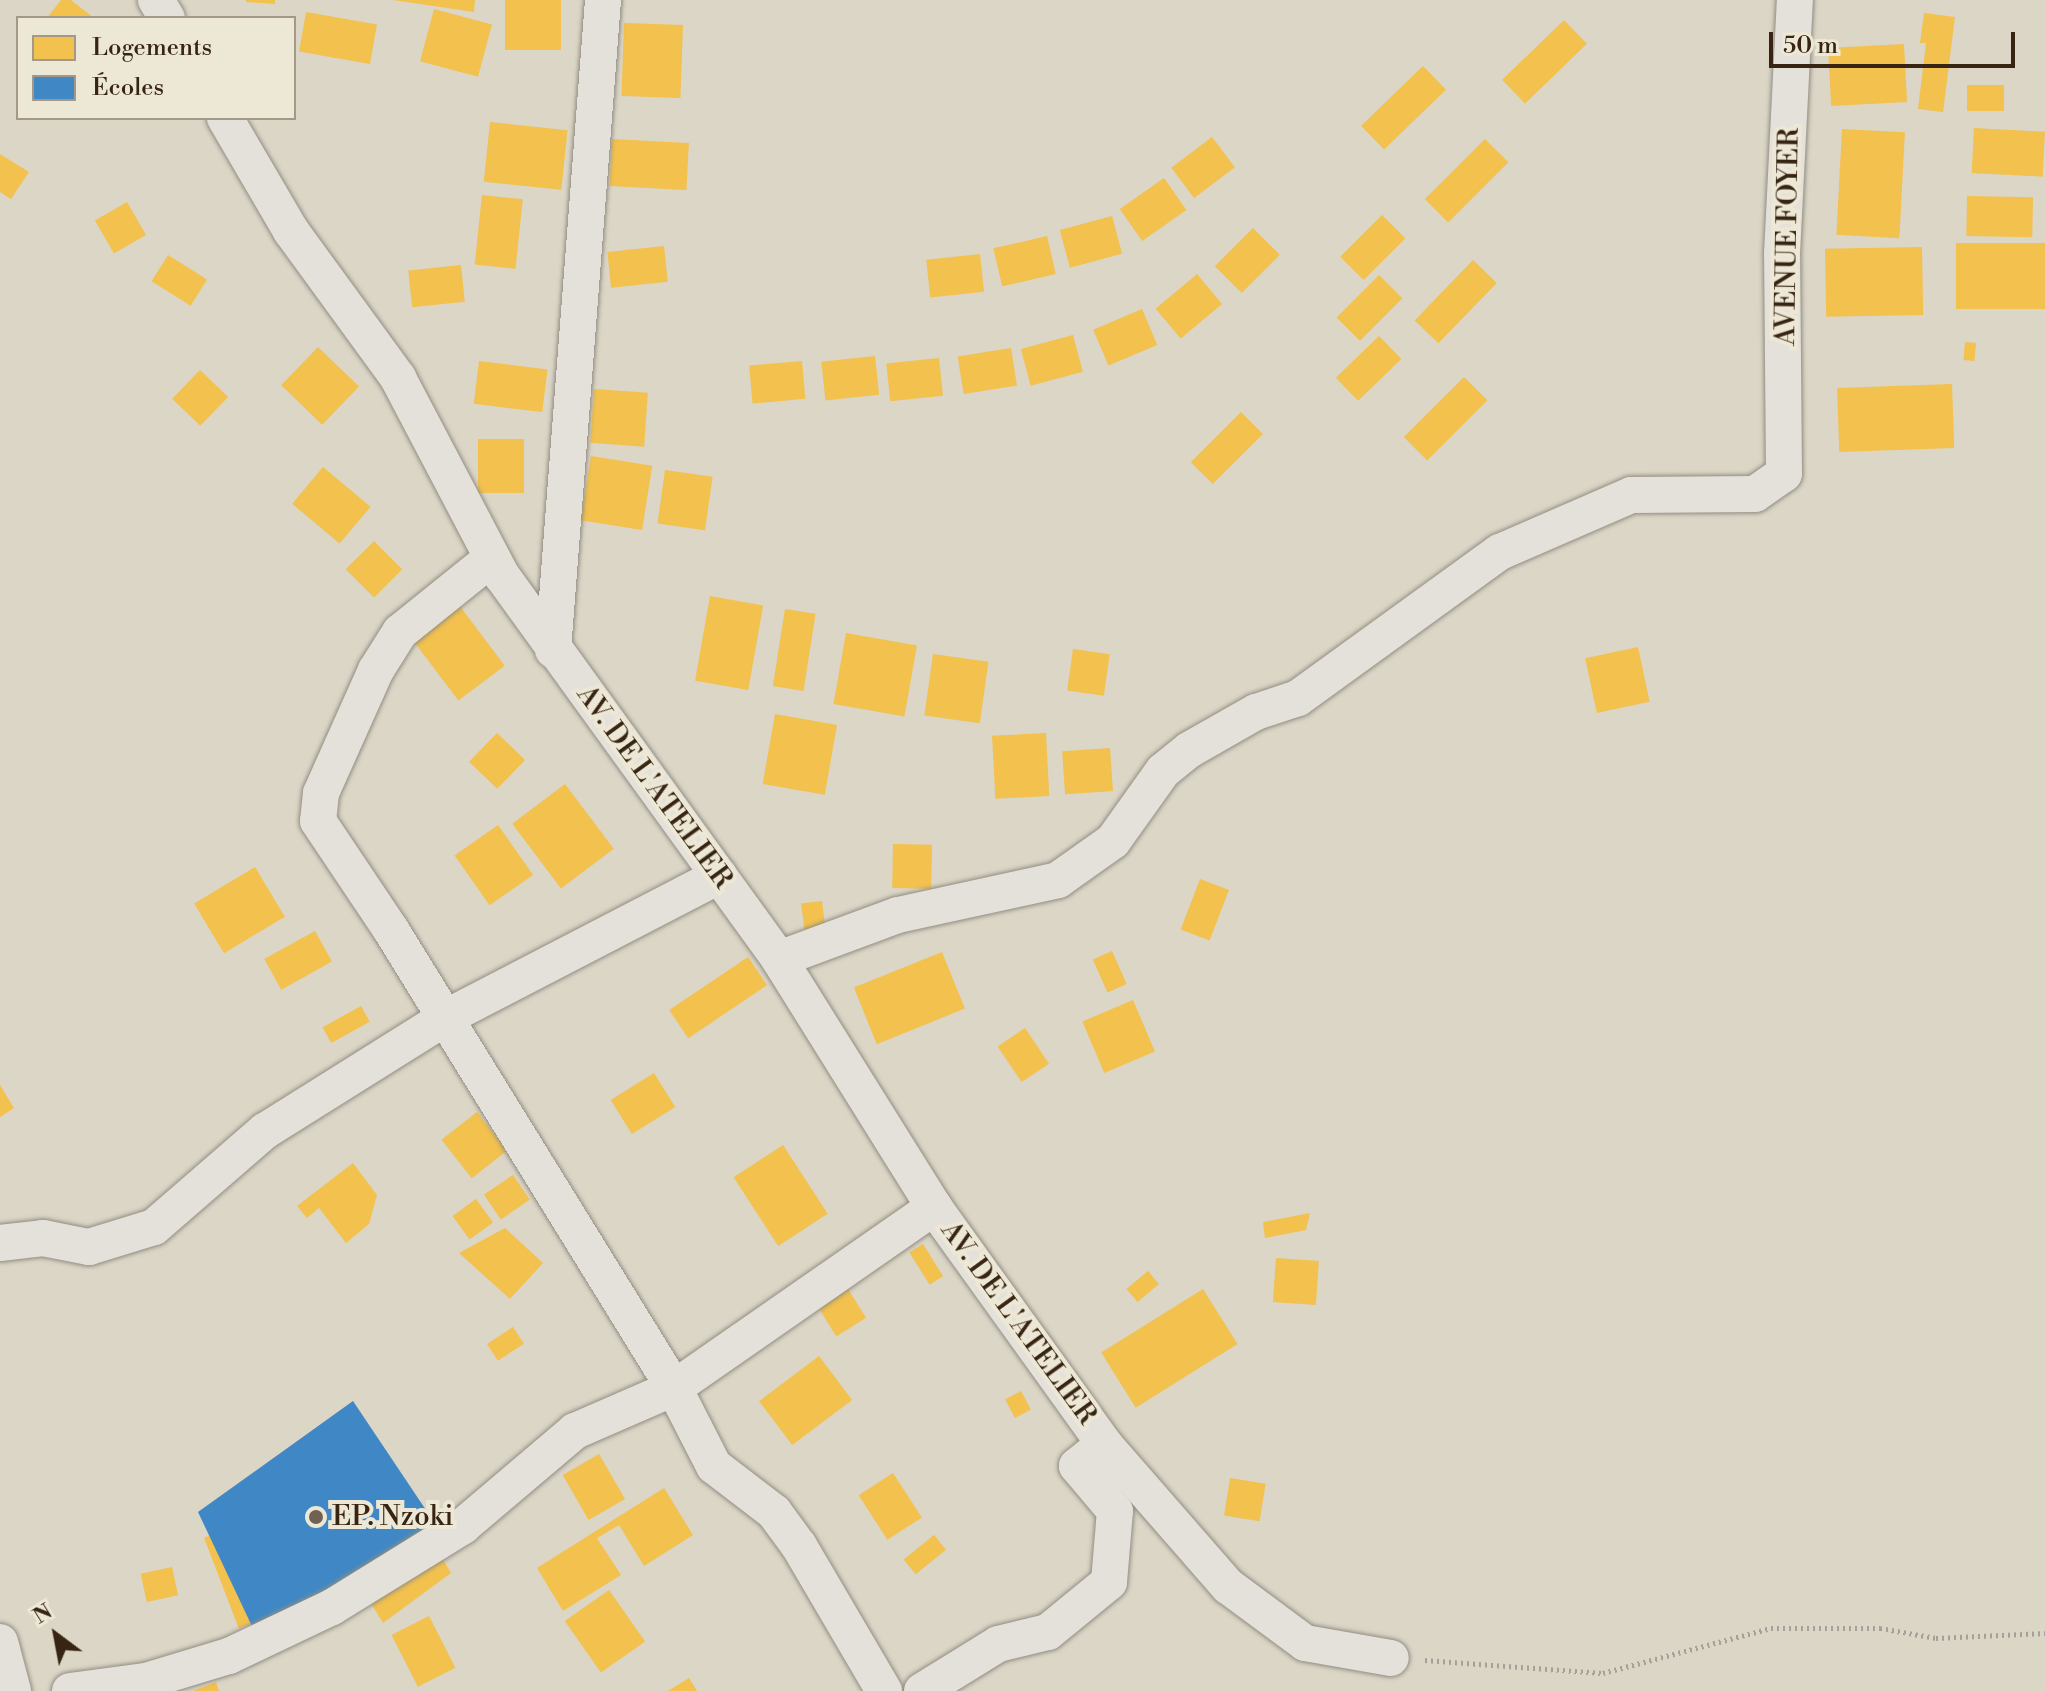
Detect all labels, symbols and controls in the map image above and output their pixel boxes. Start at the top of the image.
legend [16,16,296,120]
scale bar [1773,16,2019,66]
text: 50 m [1783,31,1838,61]
text: Logements [92,33,212,63]
text: Écoles [92,73,164,103]
street label: AVENUE FOYER [1769,128,1807,346]
street label: AV. DE L'ATELIER [569,679,739,895]
street label: AV. DE L'ATELIER [933,1215,1103,1431]
place label: EP. Nzoki [332,1500,454,1534]
marker: EP. Nzoki [307,1508,325,1526]
north arrow [16,1595,96,1675]
text: N [28,1598,58,1630]

